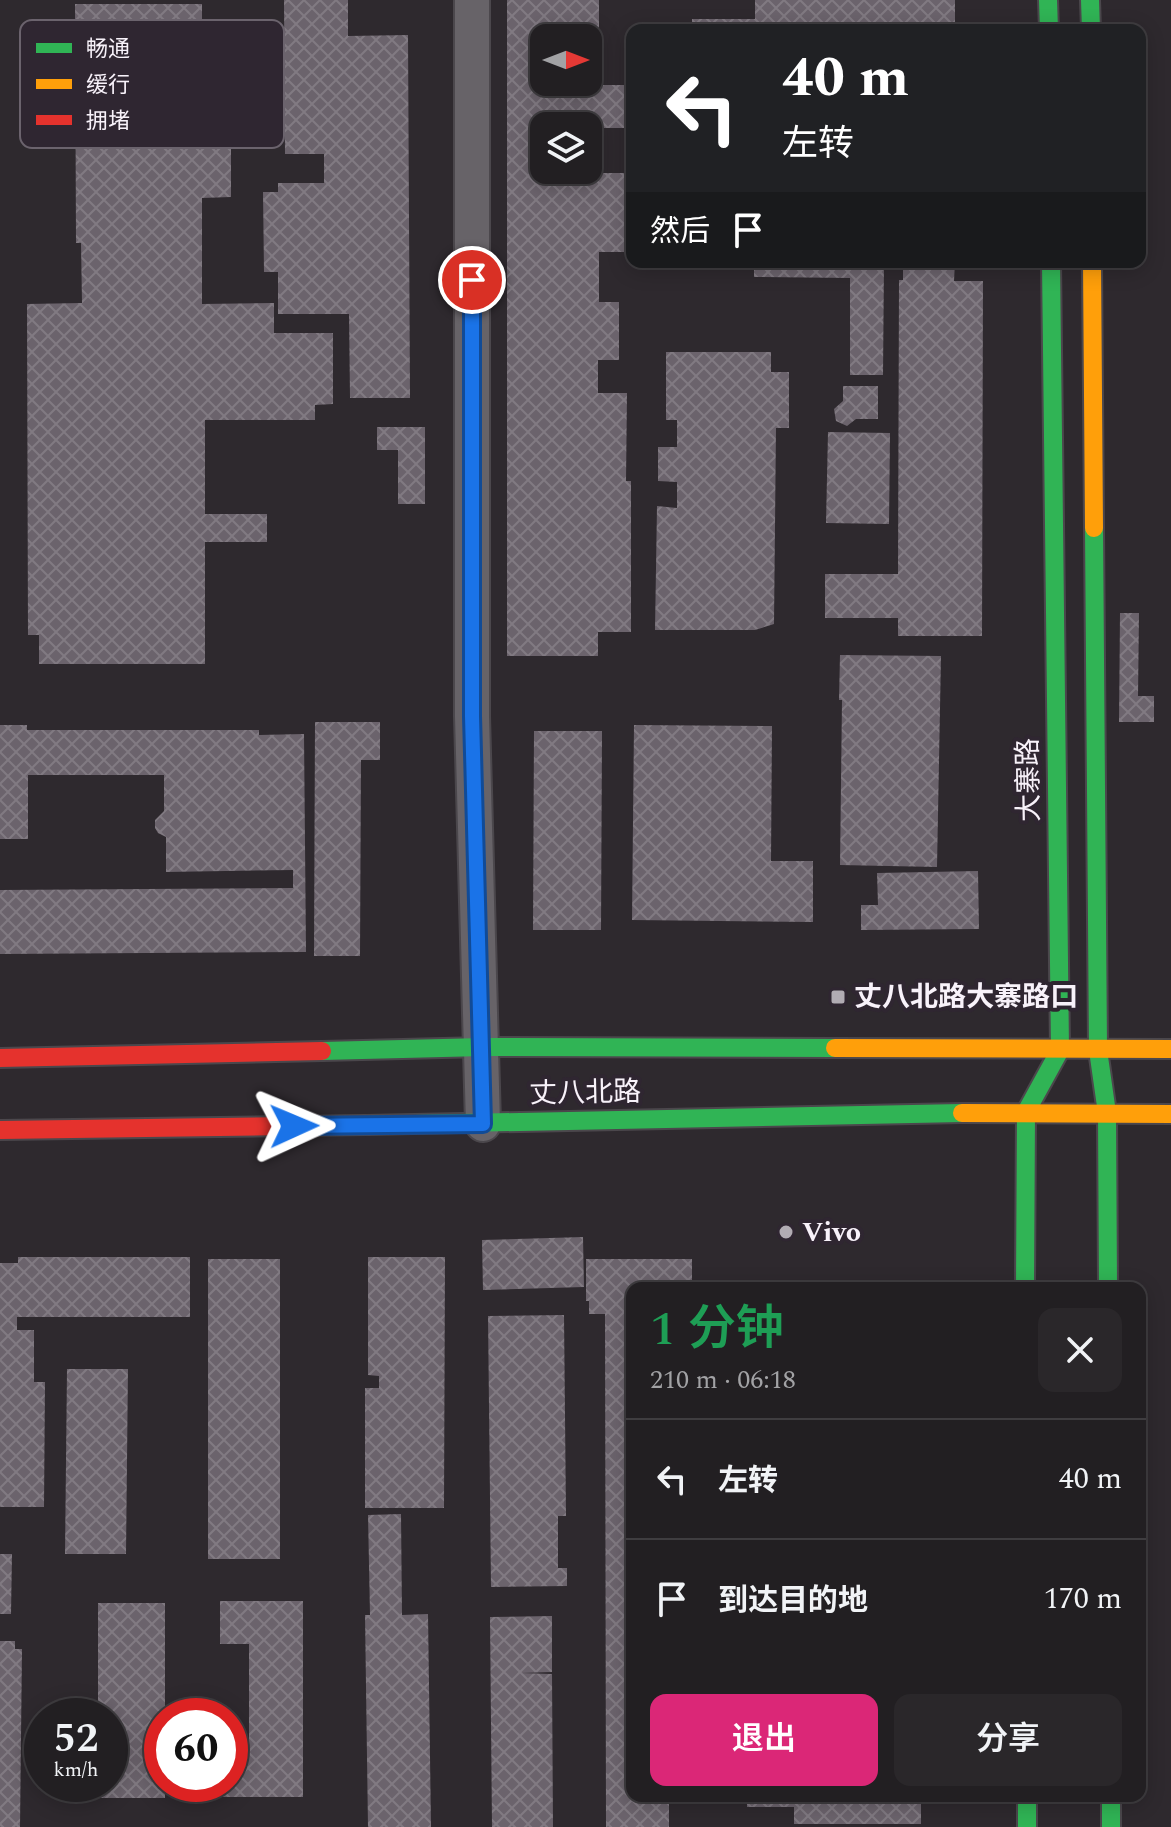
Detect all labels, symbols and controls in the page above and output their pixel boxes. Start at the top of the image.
legend [20,20,284,148]
north arrow [530,24,602,96]
map controls [530,24,602,184]
text: 畅通 [86,33,130,66]
text: 40 m [782,36,909,121]
icon: left [650,56,754,160]
text: 缓行 [86,69,130,102]
text: 拥堵 [86,105,130,138]
button: layers [530,112,602,184]
text: 左转 [782,117,854,172]
icon: arrive [726,208,770,252]
text: 然后 [650,209,710,255]
pin [438,246,506,314]
icon: arrive [450,258,494,302]
street label: 大寨路 [1007,738,1051,822]
place label: 丈八北路大寨路口 [854,976,1078,1019]
marker: 丈八北路大寨路口 [829,988,847,1006]
street label: 丈八北路 [529,1071,641,1115]
position arrow [252,1084,336,1168]
place label: Vivo [802,1211,861,1254]
marker: Vivo [777,1223,795,1241]
text: 1 分钟 [650,1293,784,1366]
button: close [1038,1308,1122,1392]
text: 210 m · 06:18 [650,1360,796,1400]
text: 40 m [1059,1456,1122,1502]
icon: left [650,1457,694,1501]
text: 左转 [718,1458,778,1504]
text: 170 m [1044,1576,1122,1622]
icon: arrive [650,1577,694,1621]
text: 到达目的地 [718,1578,868,1624]
button: 退出 [650,1694,878,1786]
button: 分享 [894,1694,1122,1786]
speed limit sign: 60 [144,1698,248,1802]
text: 52 [54,1709,98,1770]
text: km/h [54,1755,99,1785]

